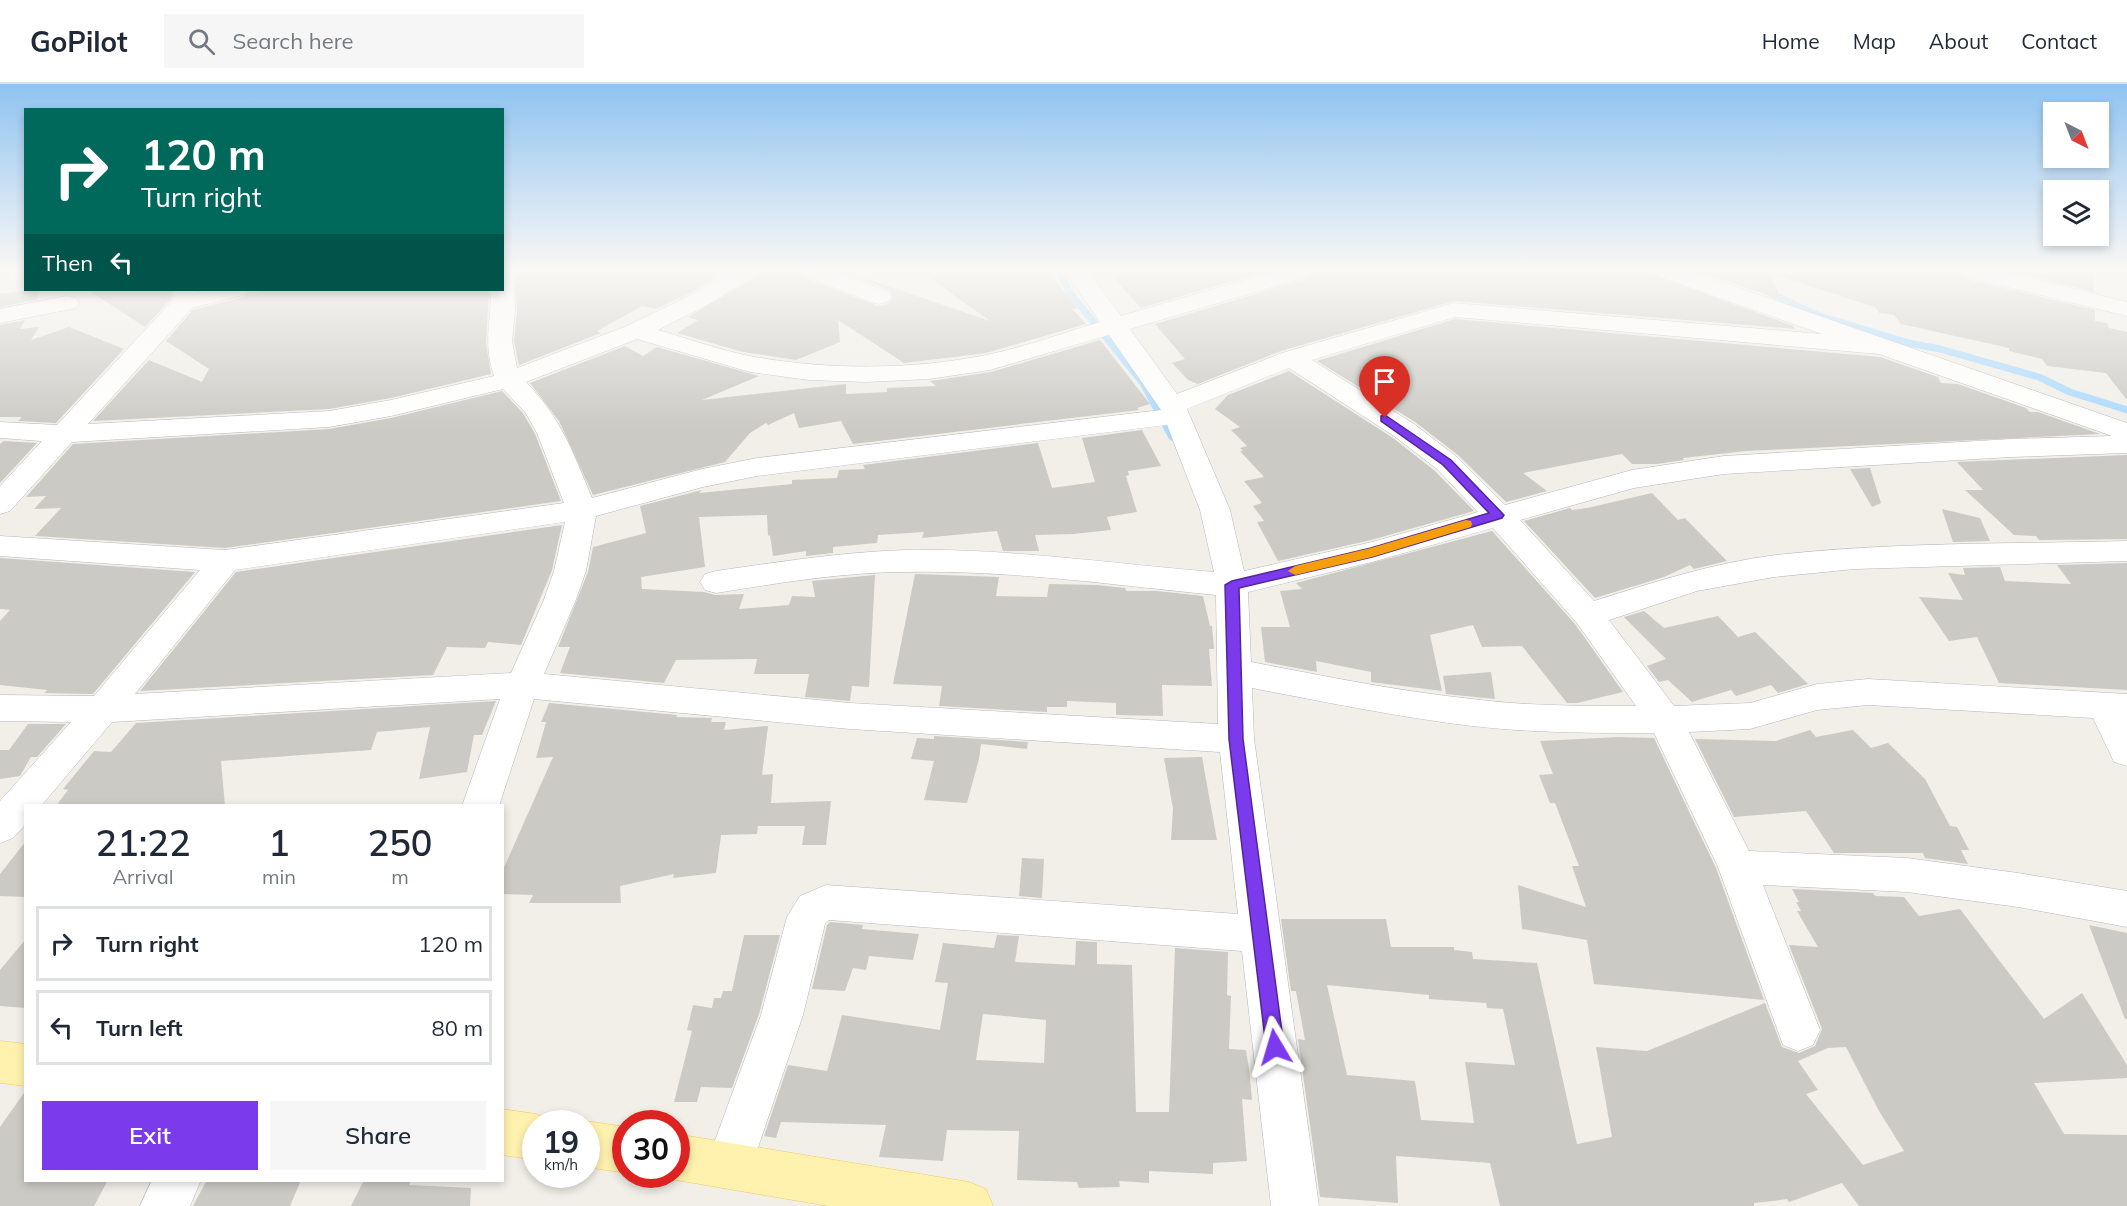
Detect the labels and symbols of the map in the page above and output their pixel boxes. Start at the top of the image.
north arrow [2043,102,2109,168]
pin [1359,356,1410,418]
position arrow [1243,1015,1307,1079]
speed limit sign: 30 [612,1110,690,1188]

